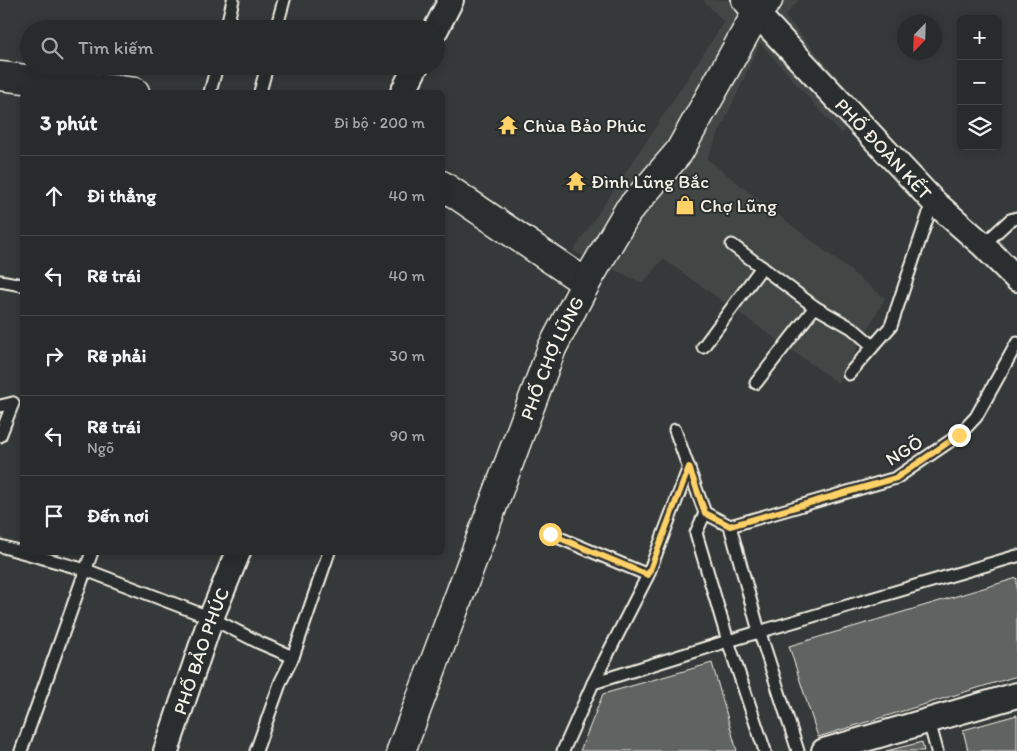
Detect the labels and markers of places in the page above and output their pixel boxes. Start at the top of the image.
temple icon: Chùa Bảo Phúc [497,114,519,136]
place label: Chùa Bảo Phúc [523,114,647,137]
temple icon: Đình Lũng Bắc [565,170,587,192]
place label: Đình Lũng Bắc [591,170,709,193]
shop icon: Chợ Lũng [674,194,696,216]
place label: Chợ Lũng [700,194,777,217]

